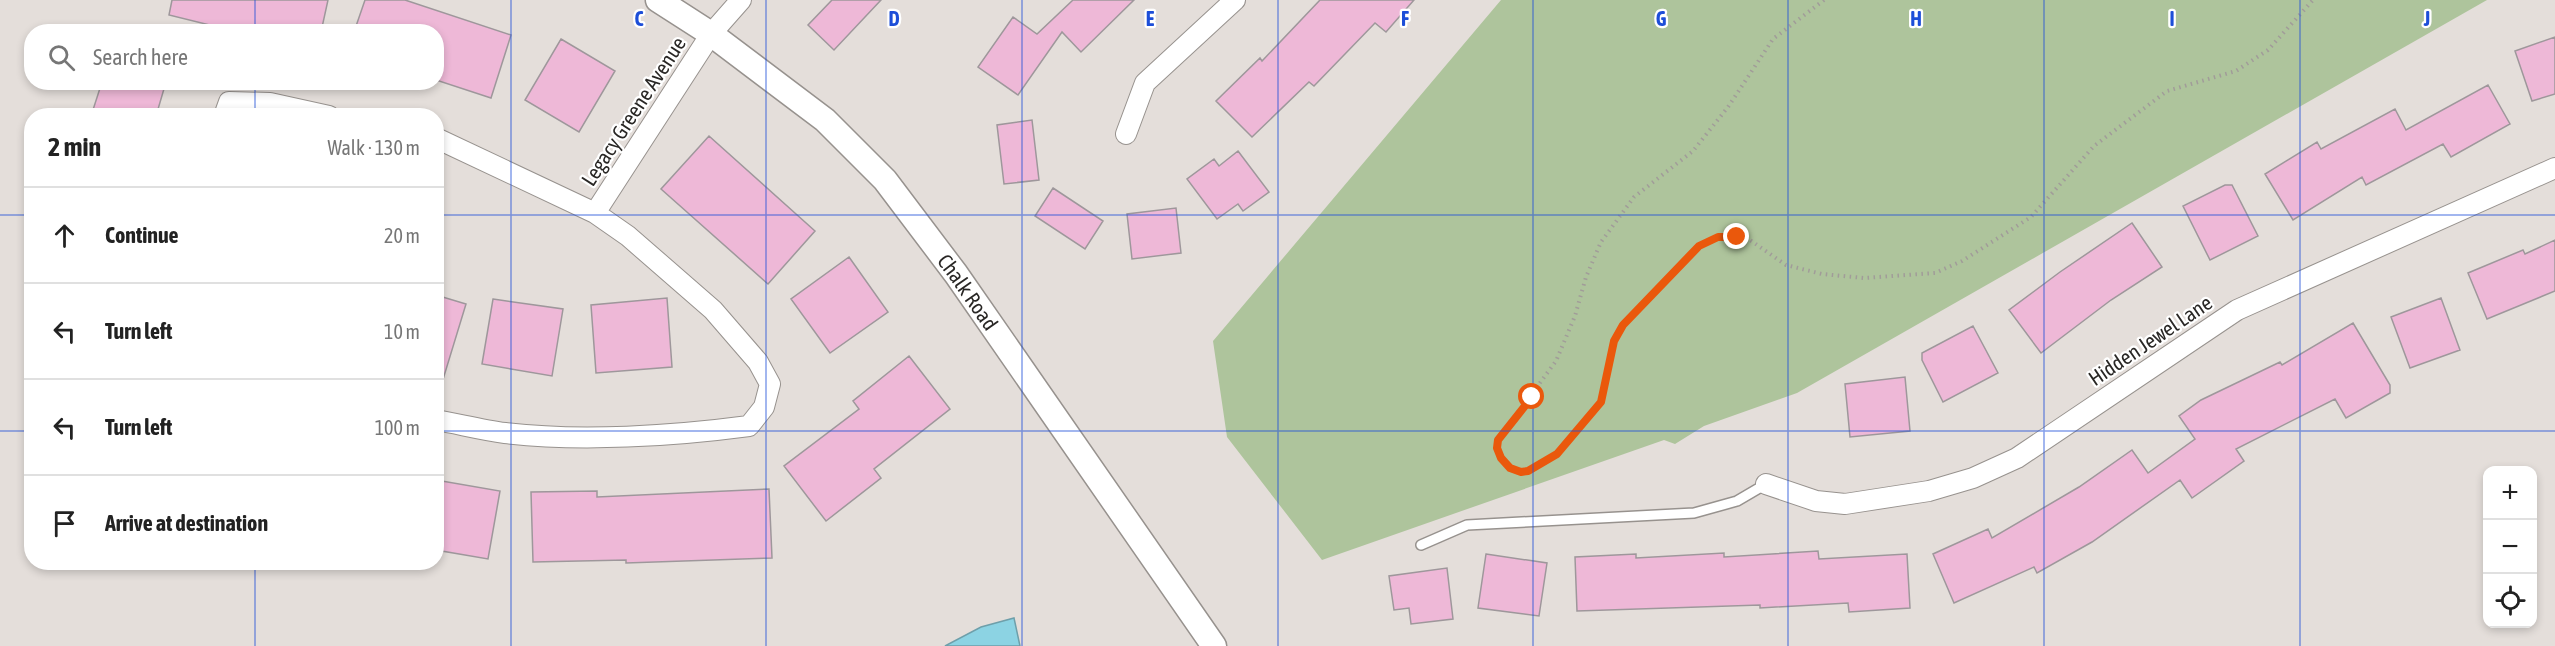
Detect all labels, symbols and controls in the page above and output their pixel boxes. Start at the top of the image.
text: C [635,7,644,30]
text: D [888,7,900,30]
text: E [1146,7,1155,30]
text: F [1401,7,1409,30]
text: G [1656,7,1667,30]
text: H [1910,7,1922,30]
text: I [2169,7,2175,30]
text: J [2423,7,2430,30]
search box [24,24,444,90]
street label: Legacy Greene Avenue [576,32,690,190]
icon: search [45,41,78,74]
text: Search here [93,44,188,70]
text: 2 min [48,132,101,162]
text: Walk · 130 m [328,136,420,159]
icon: ahead [48,219,81,252]
text: Continue [105,222,179,248]
route end [1723,223,1749,249]
text: 20 m [384,224,420,247]
street label: Chalk Road [933,249,1003,334]
street label: Hidden Jewel Lane [2084,290,2216,390]
icon: left [48,315,81,348]
text: Turn left [105,318,172,344]
text: 10 m [384,320,420,343]
route start [1518,383,1544,409]
icon: left [48,411,81,444]
text: Turn left [105,414,172,440]
text: 100 m [375,416,420,439]
map controls [2483,466,2537,628]
button: + [2483,466,2537,520]
icon: arrive [48,507,81,540]
text: Arrive at destination [105,510,268,536]
button: − [2483,520,2537,574]
button: locate [2483,574,2537,628]

